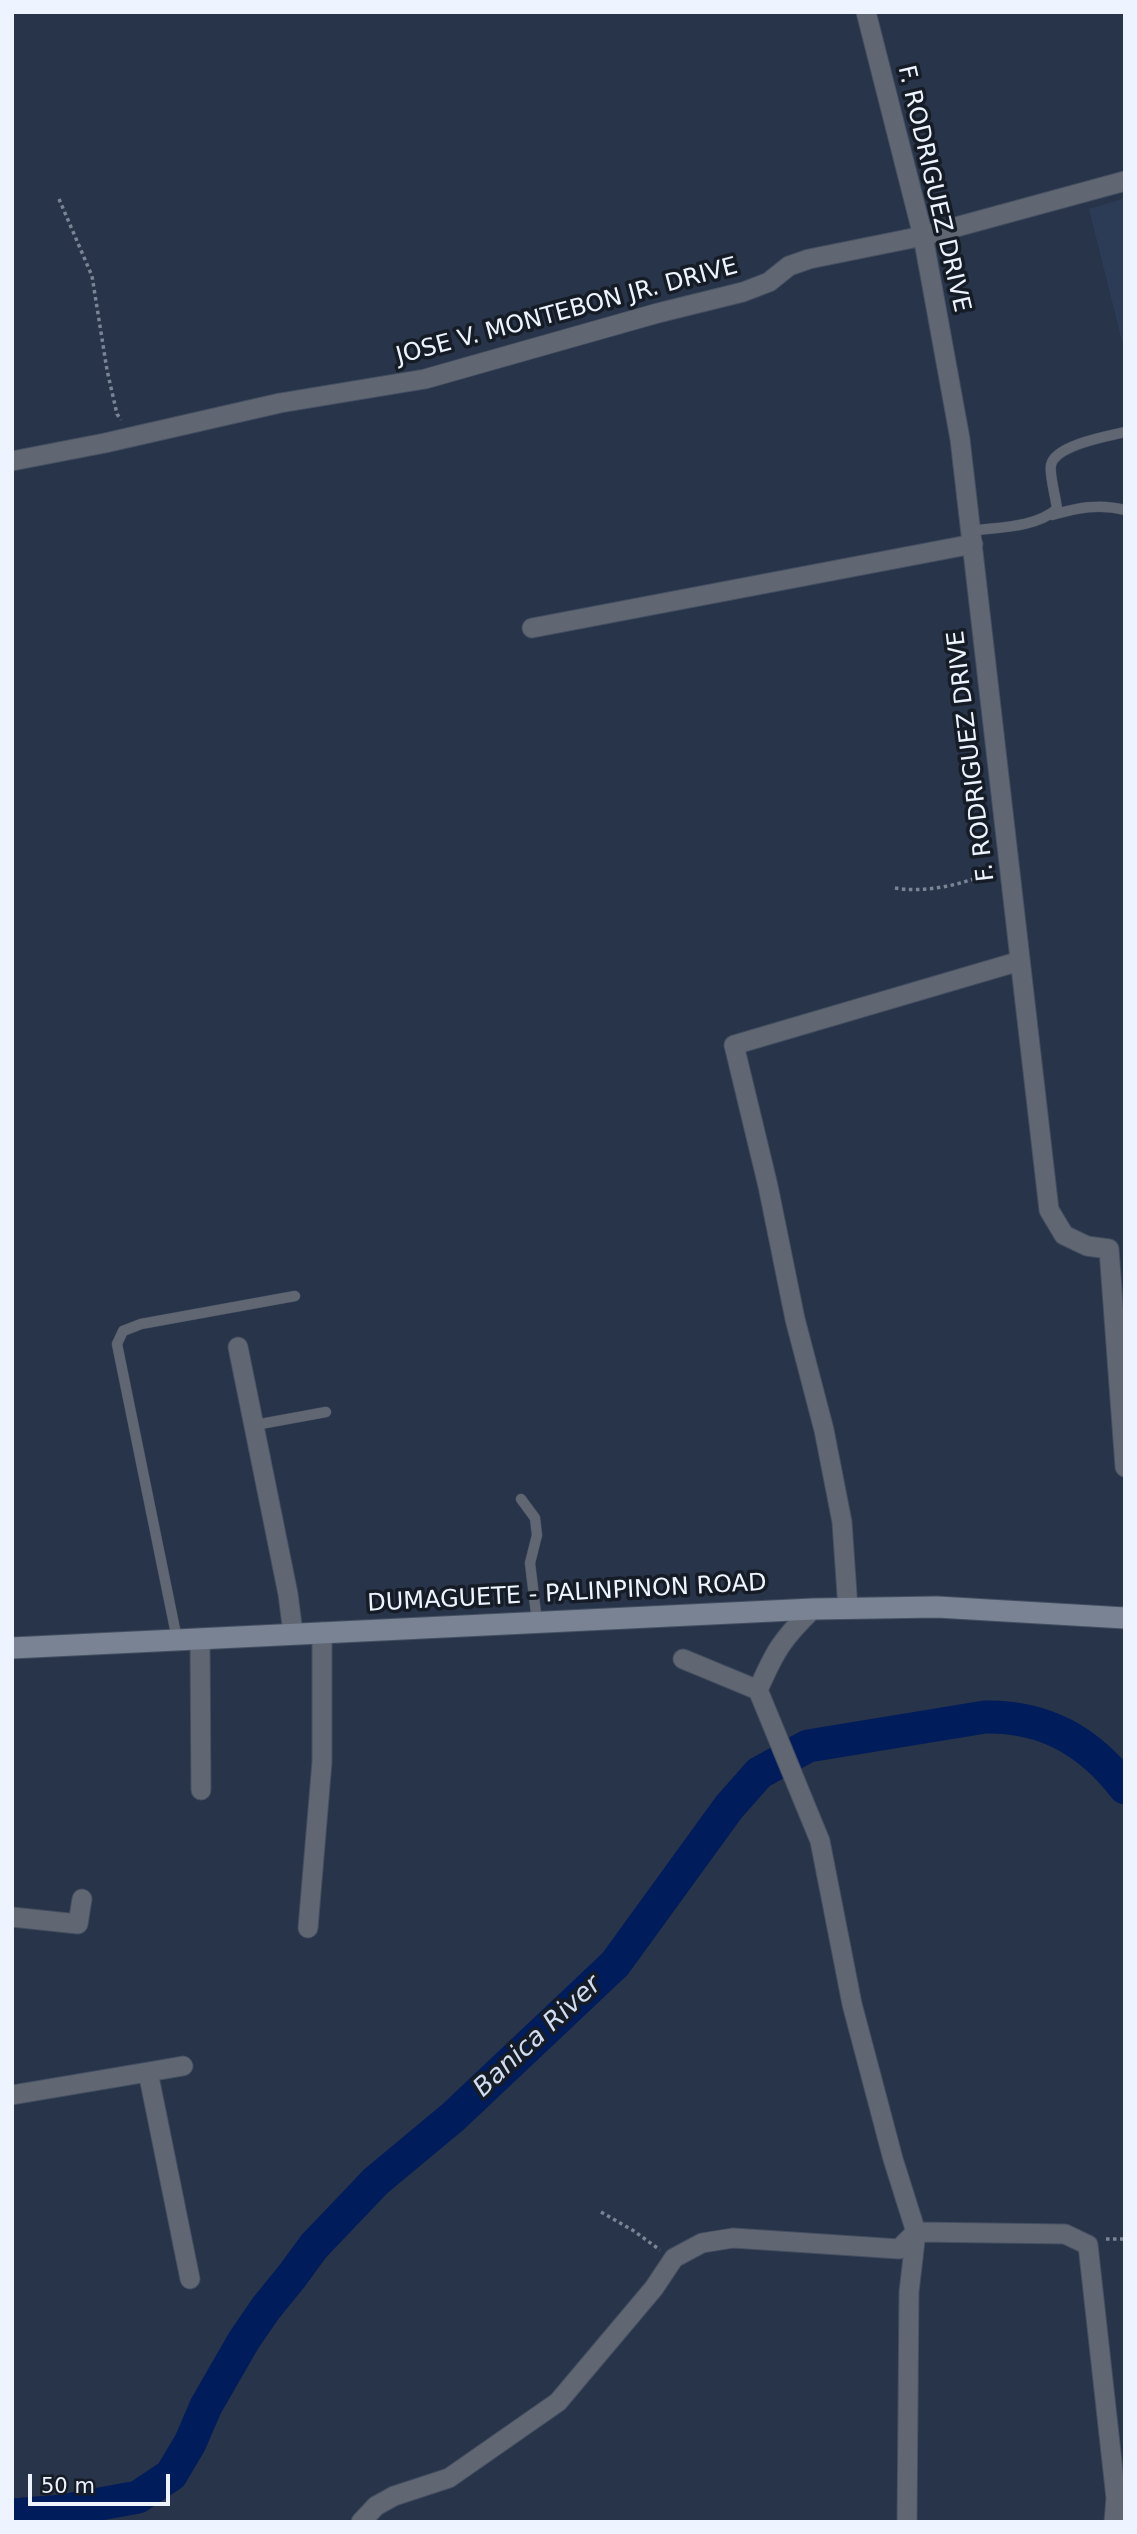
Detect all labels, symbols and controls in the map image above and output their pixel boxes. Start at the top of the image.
street label: F. RODRIGUEZ DRIVE [891,63,975,315]
street label: JOSE V. MONTEBON JR. DRIVE [393,252,741,372]
street label: F. RODRIGUEZ DRIVE [942,629,1002,883]
street label: DUMAGUETE - PALINPINON ROAD [367,1569,767,1619]
water label: Banica River [468,1970,608,2104]
scale bar [32,2460,173,2504]
text: 50 m [41,2474,95,2498]

